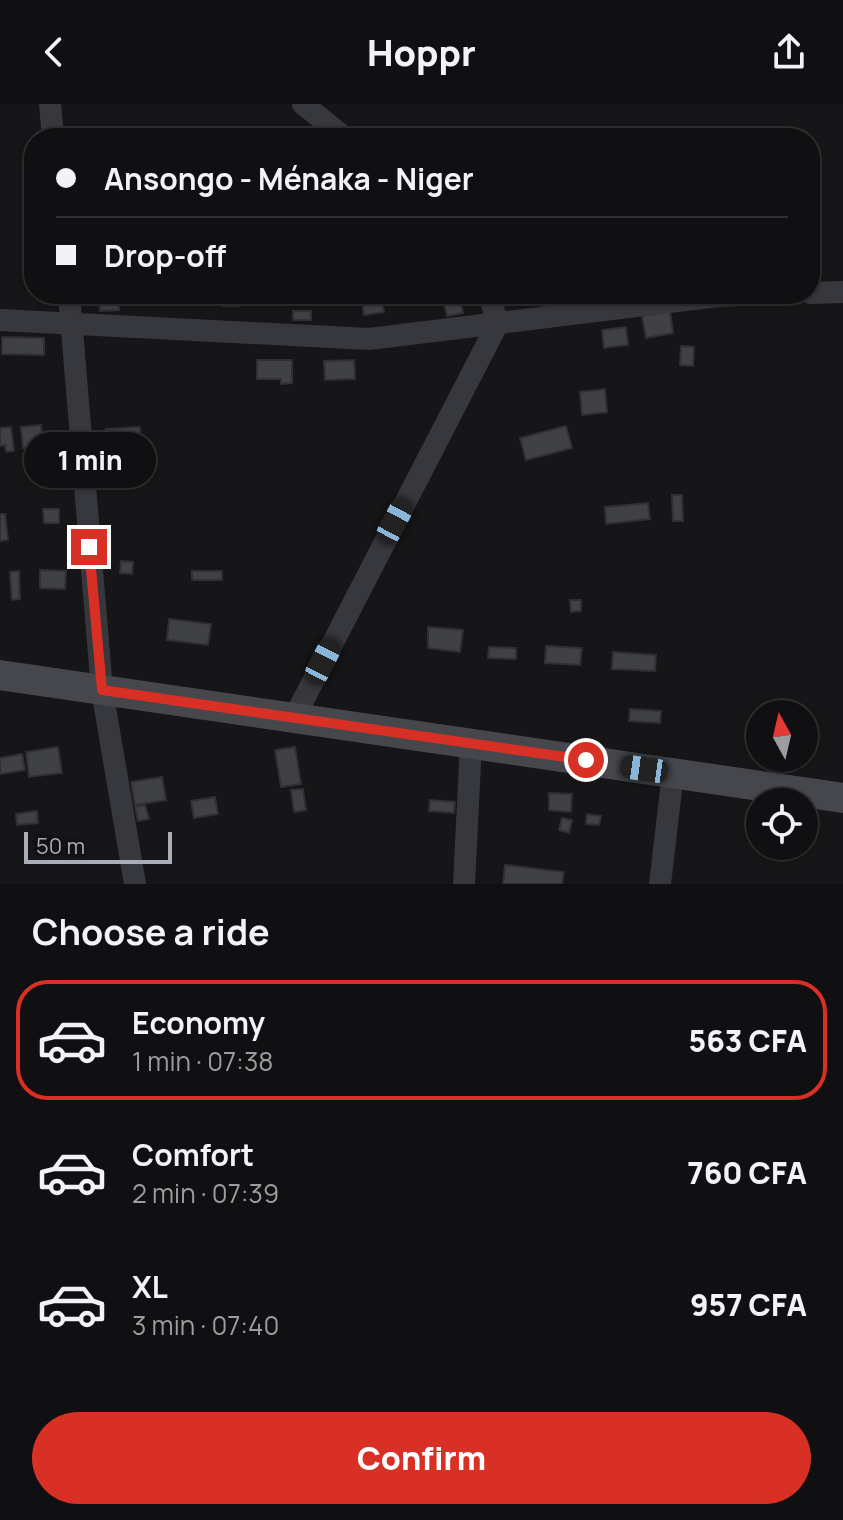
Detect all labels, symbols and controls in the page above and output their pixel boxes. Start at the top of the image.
text: Hoppr [367,28,476,77]
icon: back [32,30,76,74]
icon: share [767,30,811,74]
text: Ansongo - Ménaka - Niger [104,158,474,199]
text: Drop-off [104,235,226,276]
callout: 1 min [23,431,155,487]
text: 1 min [57,442,123,478]
car [373,494,417,548]
route end [71,529,107,565]
car [301,634,345,688]
north arrow [746,700,818,772]
map controls [746,700,818,860]
route start [568,742,604,778]
car [619,754,669,784]
button: locate [746,788,818,860]
scale bar [24,828,172,864]
text: 50 m [36,831,85,861]
text: Choose a ride [32,907,270,956]
text: Economy [132,1002,265,1043]
icon: car [36,1004,108,1076]
text: 563 CFA [688,1020,807,1061]
text: 1 min · 07:38 [132,1043,273,1079]
text: Comfort [132,1134,254,1175]
icon: car [36,1136,108,1208]
text: 760 CFA [687,1152,807,1193]
text: 2 min · 07:39 [132,1175,279,1211]
text: XL [132,1266,168,1307]
icon: car [36,1268,108,1340]
text: 957 CFA [690,1284,807,1325]
text: 3 min · 07:40 [132,1307,279,1343]
button: Confirm [32,1412,811,1504]

